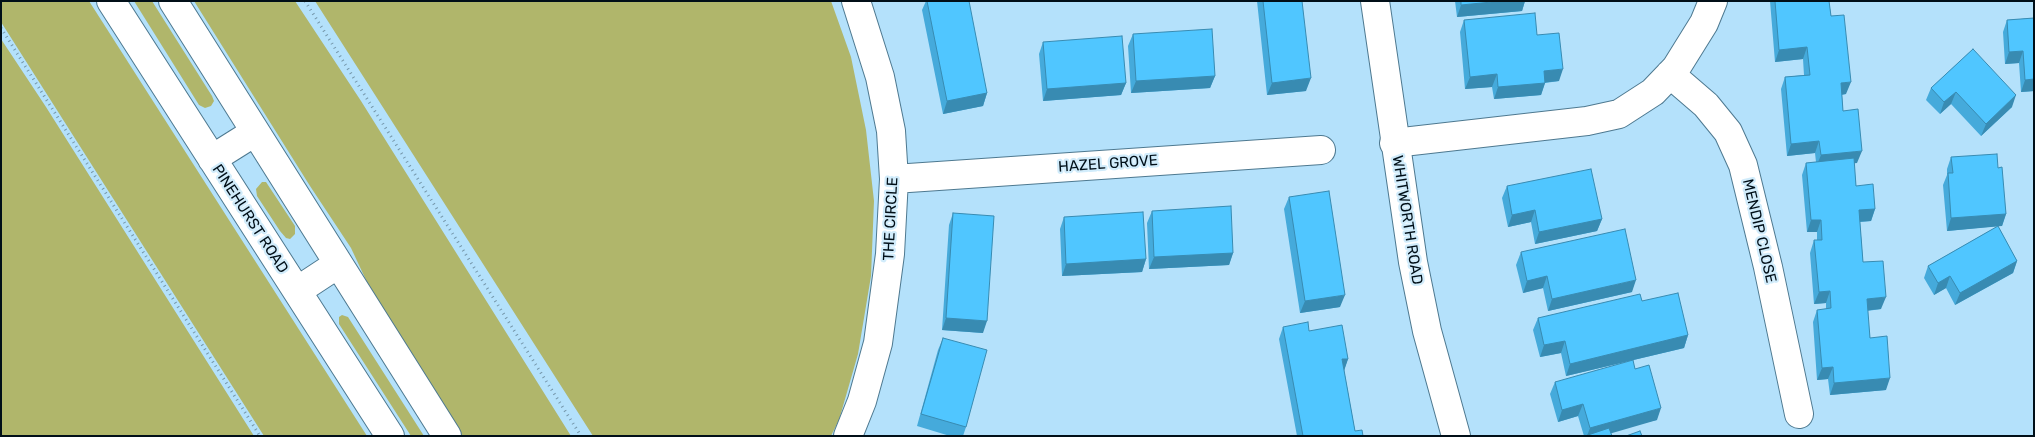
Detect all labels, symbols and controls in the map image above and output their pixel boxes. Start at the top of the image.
street label: HAZEL GROVE [1058,152,1158,176]
street label: WHITWORTH ROAD [1388,154,1426,286]
street label: PINEHURST ROAD [208,161,292,277]
street label: THE CIRCLE [880,177,902,261]
street label: MENDIP CLOSE [1738,177,1780,285]

